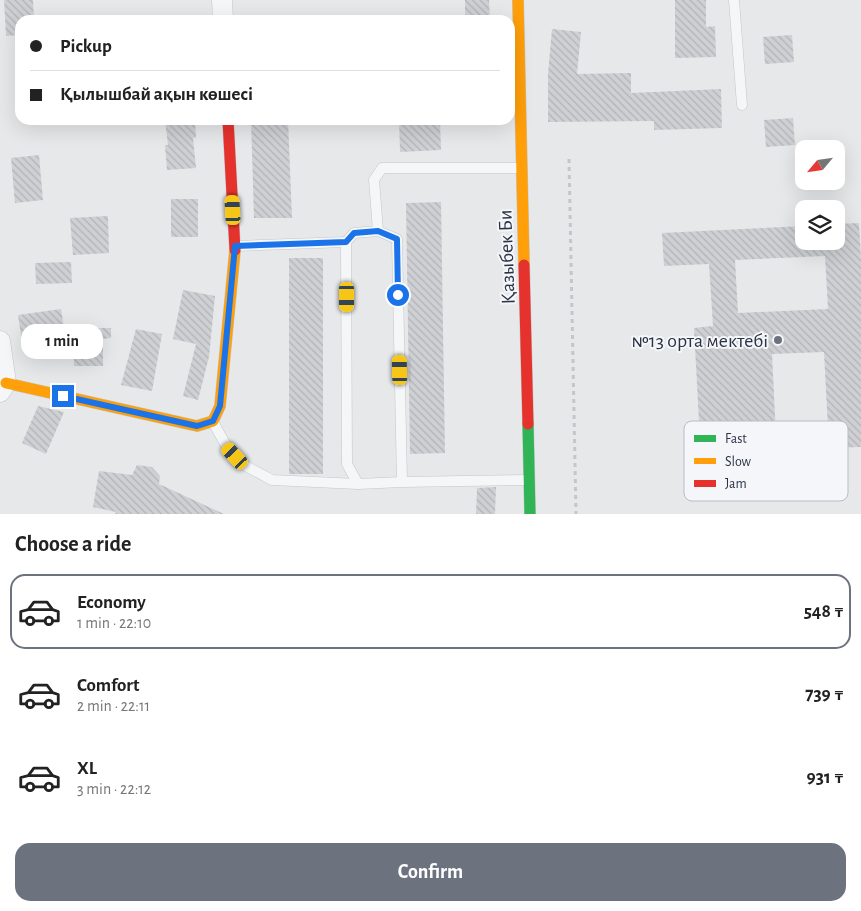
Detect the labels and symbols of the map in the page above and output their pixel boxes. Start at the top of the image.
north arrow [795,140,845,190]
car [224,195,241,225]
street label: Қазыбек Би [495,209,519,305]
car [339,282,354,312]
route start [387,284,409,306]
callout: 1 min [22,324,104,358]
place label: №13 орта мектебі [631,331,768,351]
marker: №13 орта мектебі [772,334,784,346]
car [392,355,407,385]
route end [52,385,74,407]
legend [684,421,848,501]
text: Fast [725,432,747,446]
car [219,440,250,472]
text: Slow [725,455,752,469]
text: Jam [725,477,747,491]

